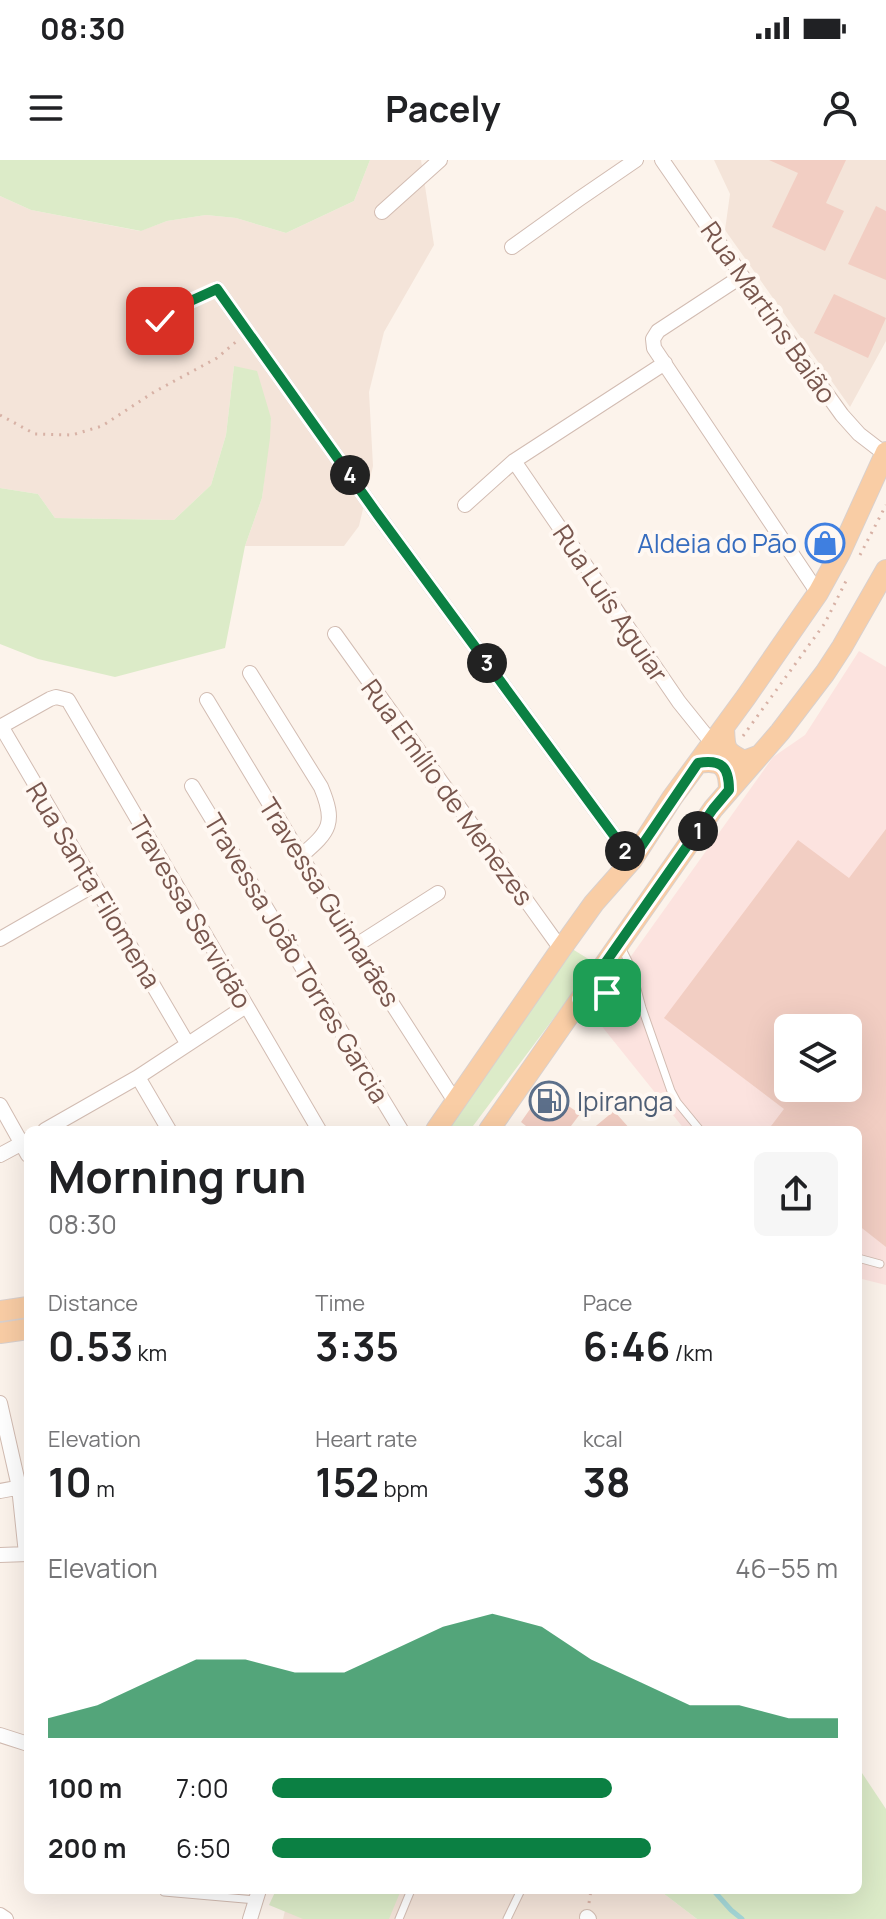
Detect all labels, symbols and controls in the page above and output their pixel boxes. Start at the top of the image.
text: 08:30 [40,8,126,49]
text: Pacely [385,84,501,133]
icon: menu [24,86,68,130]
icon: person [818,86,862,130]
street label: Rua Martins Baião [693,214,845,410]
pin [126,287,194,355]
icon: check [138,299,182,343]
pin: 4 [330,455,370,495]
text: 4 [343,460,357,490]
street label: Rua Luís Aguiar [545,517,677,689]
shop icon: Aldeia do Pão [804,522,846,564]
place label: Aldeia do Pão [637,525,797,561]
pin: 3 [467,643,507,683]
text: 3 [481,648,493,678]
street label: Rua Emílio de Menezes [354,672,542,912]
street label: Rua Santa Filomena [18,775,170,995]
street label: Travessa Guimarães [251,791,409,1013]
street label: Travessa João Torres Garcia [196,806,398,1110]
street label: Travessa Servidão [121,809,261,1015]
pin: 1 [678,811,718,851]
text: 1 [693,816,703,846]
pin: 2 [605,831,645,871]
text: 2 [618,836,632,866]
pin [573,959,641,1027]
icon: arrive [585,971,629,1015]
map controls [774,1014,862,1102]
button: layers [774,1014,862,1102]
fuel station icon: Ipiranga [528,1080,570,1122]
place label: Ipiranga [577,1083,673,1119]
text: Morning run [48,1146,306,1206]
button: share [754,1152,838,1236]
text: 08:30 [48,1206,117,1242]
text: Distance [48,1288,138,1318]
text: Time [315,1288,365,1318]
text: Pace [583,1288,632,1318]
text: 0.53 [48,1318,133,1373]
text: 3:35 [315,1318,399,1373]
text: 6:46 [583,1318,670,1373]
text: km [133,1338,167,1368]
text: /km [670,1338,713,1368]
text: Elevation [48,1424,141,1454]
text: Heart rate [315,1424,417,1454]
text: kcal [583,1424,623,1454]
text: 10 [48,1454,92,1509]
text: 152 [315,1454,379,1509]
text: 38 [583,1454,630,1509]
text: m [92,1474,115,1504]
text: bpm [379,1474,428,1504]
text: Elevation [48,1550,158,1586]
text: 46–55 m [735,1550,838,1586]
text: 100 m [48,1770,122,1806]
text: 7:00 [176,1770,229,1806]
text: 200 m [48,1830,126,1866]
text: 6:50 [176,1830,231,1866]

